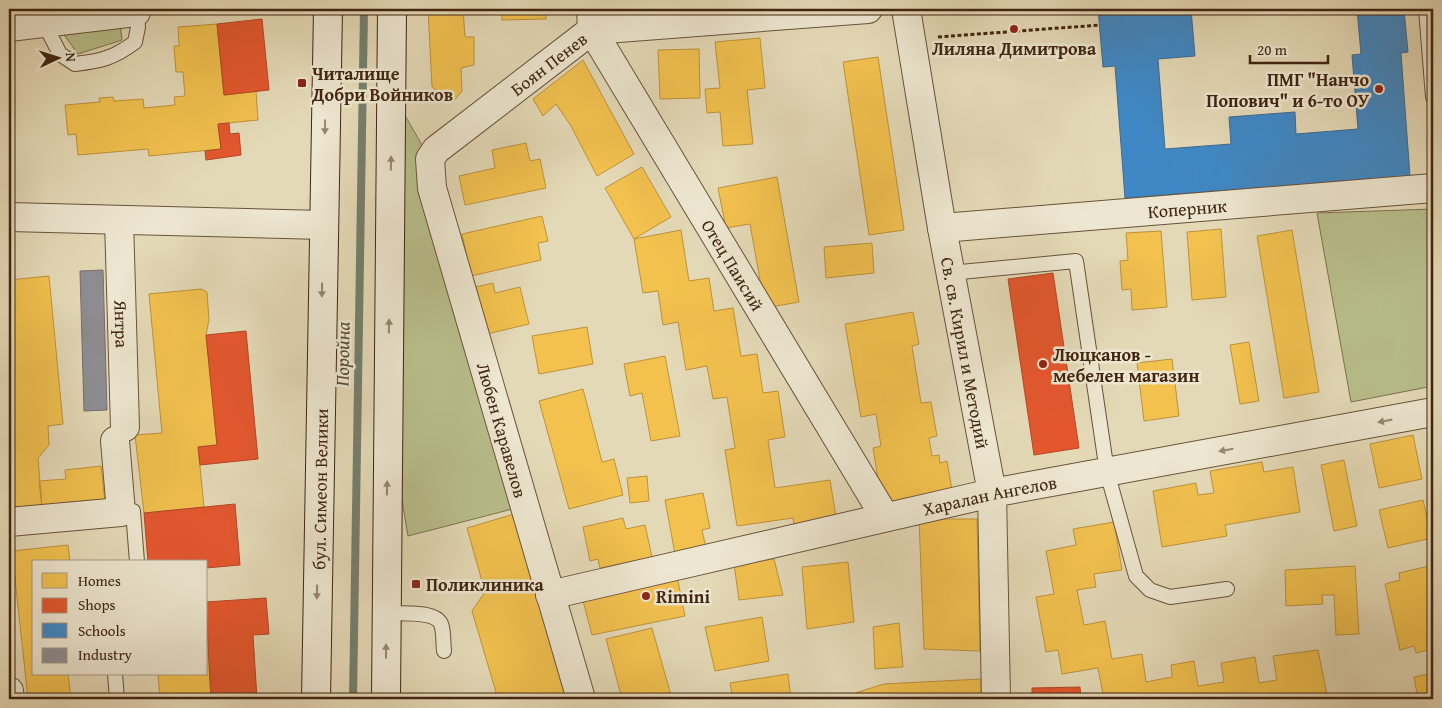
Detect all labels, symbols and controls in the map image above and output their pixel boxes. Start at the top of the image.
marker: Лиляна Димитрова [1008,23,1020,35]
street label: Боян Пенев [504,25,593,102]
north arrow [32,32,82,82]
scale bar [1250,32,1327,64]
place label: Лиляна Димитрова [932,35,1097,62]
text: 20 m [1257,39,1288,60]
text: N [61,52,81,63]
place label: Читалище Добри Войников [311,60,453,108]
place label: ПМГ "Нанчо Попович" и 6-то ОУ [1206,66,1370,114]
marker: Читалище Добри Войников [296,77,308,89]
marker: ПМГ "Нанчо Попович" и 6-то ОУ [1373,83,1385,95]
one-way arrow [321,120,329,136]
one-way arrow [387,155,395,171]
street label: Коперник [1147,191,1228,225]
street label: Отец Паисий [695,214,771,316]
street label: Св. св. Кирил и Методий [934,255,997,451]
one-way arrow [318,282,326,298]
street label: Янтра [108,299,136,349]
one-way arrow [385,317,393,333]
water label: Поройна [327,321,357,387]
place label: Люцканов - мебелен магазин [1053,341,1199,389]
marker: Люцканов - мебелен магазин [1037,358,1049,370]
street label: Любен Каравелов [470,359,534,501]
street label: бул. Симеон Велики [305,408,335,570]
one-way arrow [1377,417,1393,425]
one-way arrow [1217,447,1233,455]
street label: Харалан Ангелов [920,468,1059,522]
one-way arrow [383,480,391,496]
legend [32,560,208,676]
text: Homes [78,570,121,591]
place label: Поликлиника [426,571,544,598]
marker: Поликлиника [410,578,422,590]
place label: Rimini [656,583,710,610]
one-way arrow [313,585,321,601]
marker: Rimini [640,590,652,602]
text: Shops [78,594,115,615]
text: Schools [78,620,126,641]
one-way arrow [382,642,390,658]
text: Industry [78,644,133,665]

